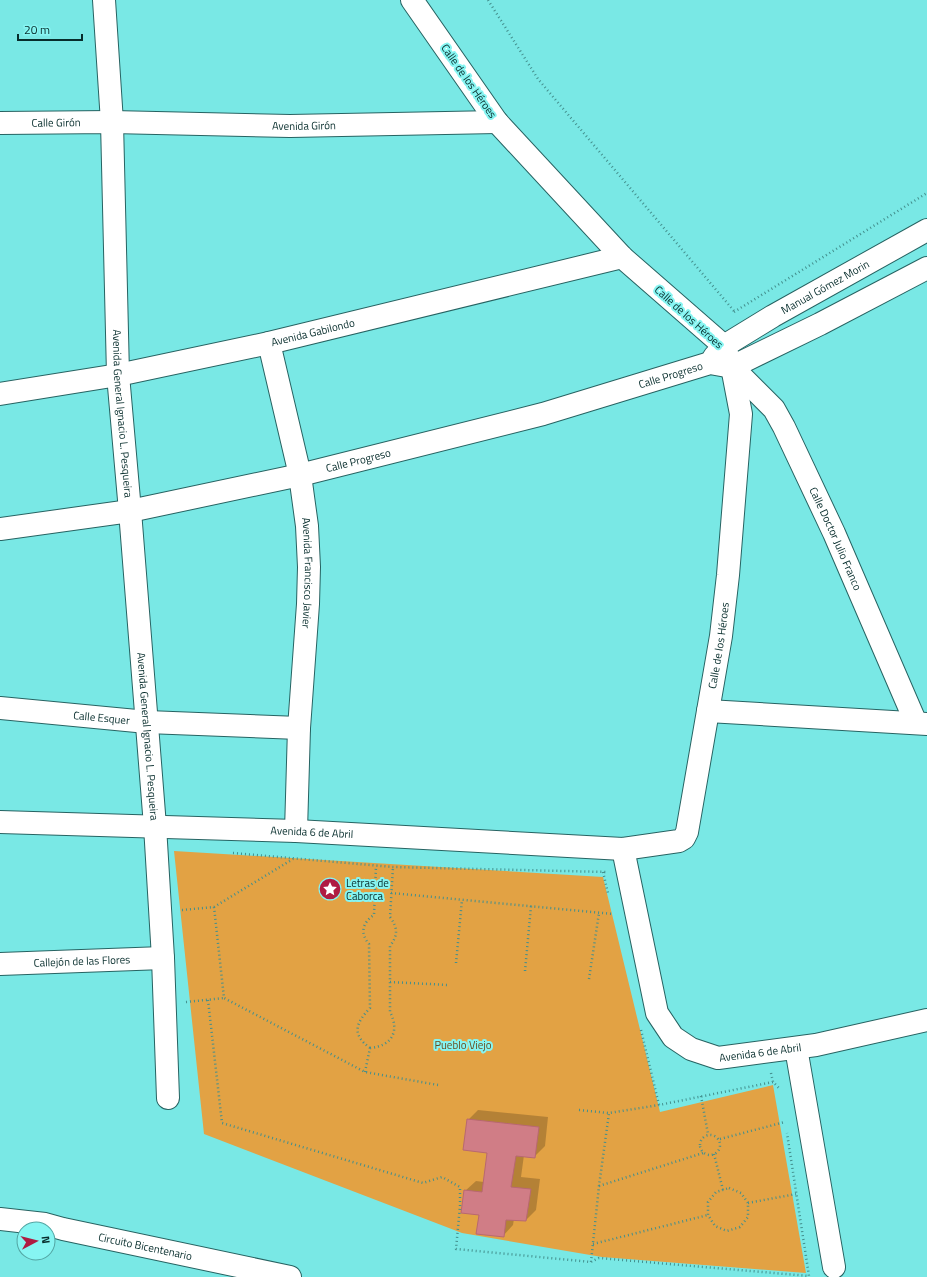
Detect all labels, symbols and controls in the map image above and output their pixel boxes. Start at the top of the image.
scale bar [18,16,82,42]
text: 20 m [24,20,50,39]
street label: Calle de los Héroes [437,41,501,121]
street label: Calle Girón [31,114,81,131]
street label: Avenida Girón [272,117,336,134]
street label: Manual Gómez Morin [778,256,872,318]
street label: Calle de los Héroes [651,282,727,352]
street label: Avenida Gabilondo [269,314,357,350]
street label: Avenida General Ignacio L. Pesqueira [109,329,137,499]
street label: Calle Progreso [637,358,705,392]
street label: Calle Progreso [324,444,393,476]
street label: Calle Doctor Julio Franco [805,484,866,593]
street label: Avenida Francisco Javier [298,516,317,629]
street label: Calle de los Héroes [704,601,733,690]
street label: Avenida General Ignacio L. Pesqueira [133,652,163,822]
street label: Calle Esquer [73,707,131,728]
street label: Avenida 6 de Abril [270,822,354,842]
place label: Letras de Caborca [346,875,389,904]
place icon: Letras de Caborca [317,876,343,902]
street label: Callejón de las Flores [33,951,131,971]
park label: Pueblo Viejo [434,1037,492,1053]
street label: Avenida 6 de Abril [718,1039,802,1066]
north arrow [16,1221,56,1261]
street label: Circuito Bicentenario [97,1229,194,1264]
text: N [38,1235,54,1245]

